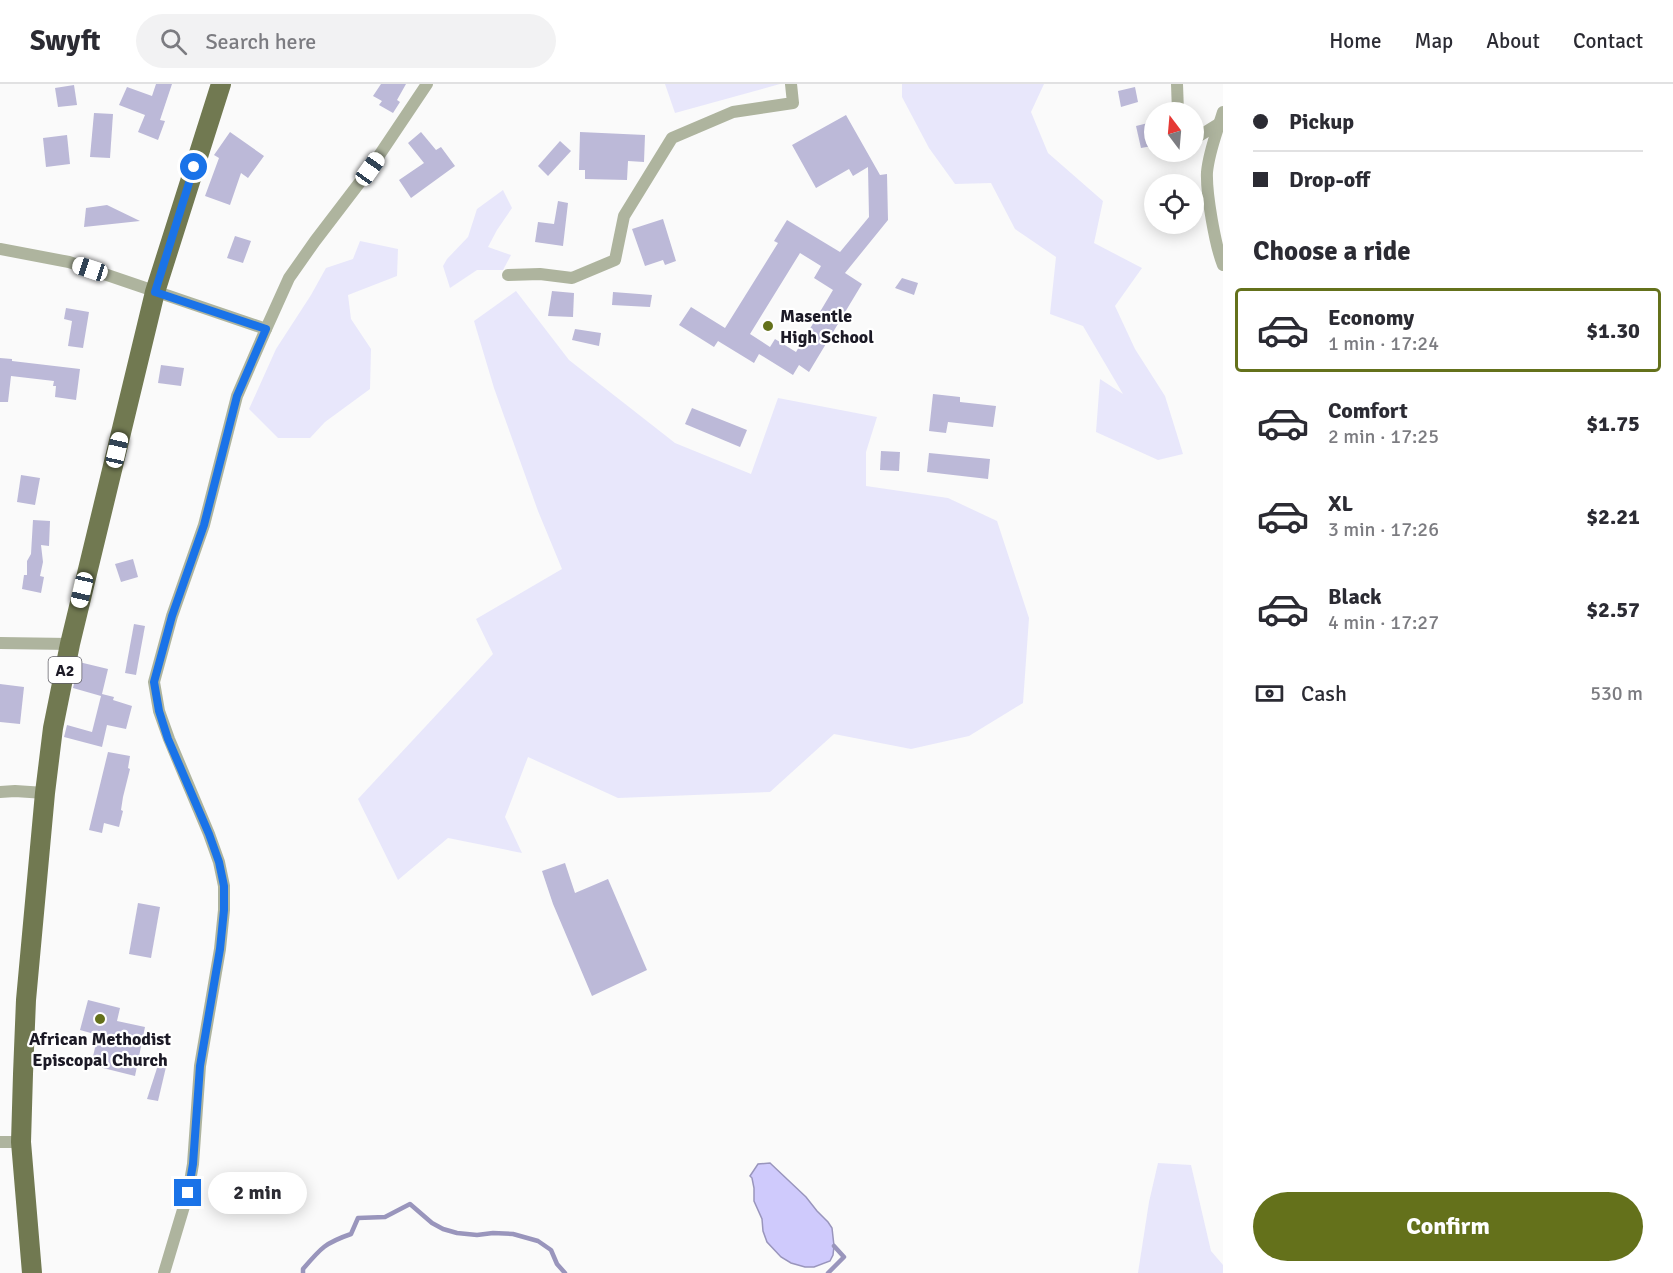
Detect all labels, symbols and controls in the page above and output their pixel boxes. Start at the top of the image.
search box [136,14,556,68]
text: Swyft [30,24,100,58]
icon: search [157,25,190,58]
text: Search here [205,28,316,55]
text: Home [1329,28,1382,54]
text: Map [1415,28,1453,54]
text: About [1486,28,1540,54]
text: Contact [1573,28,1643,54]
north arrow [1144,102,1204,162]
map controls [1144,102,1204,234]
text: Pickup [1289,108,1354,135]
car [352,149,388,189]
route start [180,153,207,180]
text: Drop-off [1289,166,1370,193]
button: locate [1144,174,1204,234]
text: Choose a ride [1253,235,1411,268]
car [70,255,110,283]
icon: car [1256,303,1310,357]
text: Economy [1328,304,1414,331]
place label: Masentle High School [780,305,874,348]
text: $1.30 [1586,317,1640,344]
marker: Masentle High School [761,319,775,333]
text: 1 min · 17:24 [1328,331,1439,356]
icon: car [1256,396,1310,450]
text: Comfort [1328,397,1408,424]
text: $1.75 [1586,410,1640,437]
text: 2 min · 17:25 [1328,424,1439,449]
car [104,430,130,470]
icon: car [1256,489,1310,543]
text: XL [1328,490,1353,517]
text: $2.21 [1586,503,1640,530]
text: 3 min · 17:26 [1328,517,1439,542]
car [69,570,95,610]
icon: car [1256,582,1310,636]
text: Black [1328,583,1382,610]
text: $2.57 [1586,596,1640,623]
text: 4 min · 17:27 [1328,610,1439,635]
road number: A2 [48,657,82,683]
icon: cash [1253,677,1286,710]
text: Cash [1301,680,1347,707]
text: 530 m [1590,681,1643,706]
marker: African Methodist Episcopal Church [93,1012,107,1026]
place label: African Methodist Episcopal Church [29,1028,171,1071]
callout: 2 min [209,1172,308,1214]
route end [174,1179,201,1206]
text: 2 min [233,1180,282,1205]
button: Confirm [1253,1192,1643,1261]

